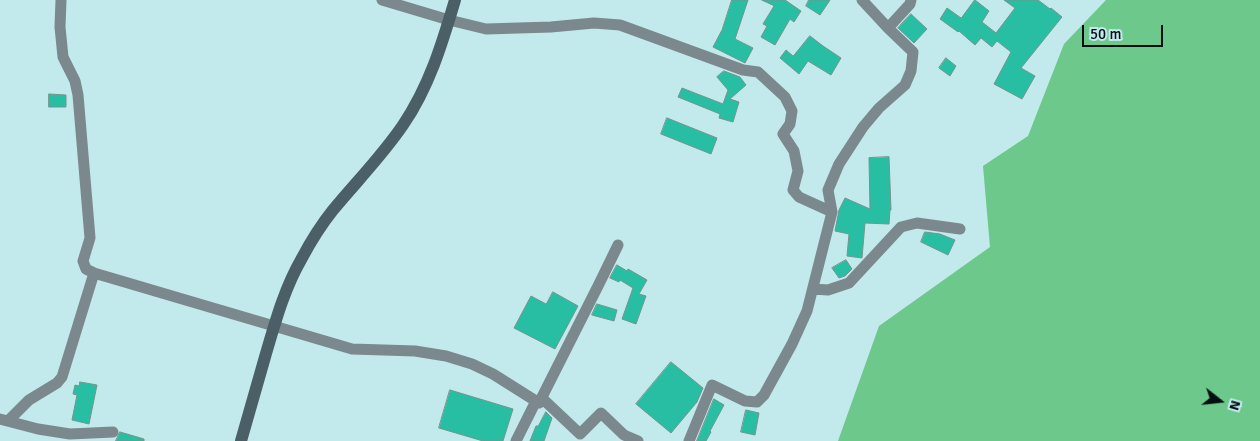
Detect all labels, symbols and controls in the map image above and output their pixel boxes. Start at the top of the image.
scale bar [1085,15,1166,47]
text: 50 m [1090,25,1121,43]
north arrow [1195,376,1245,426]
text: N [1225,398,1244,412]

